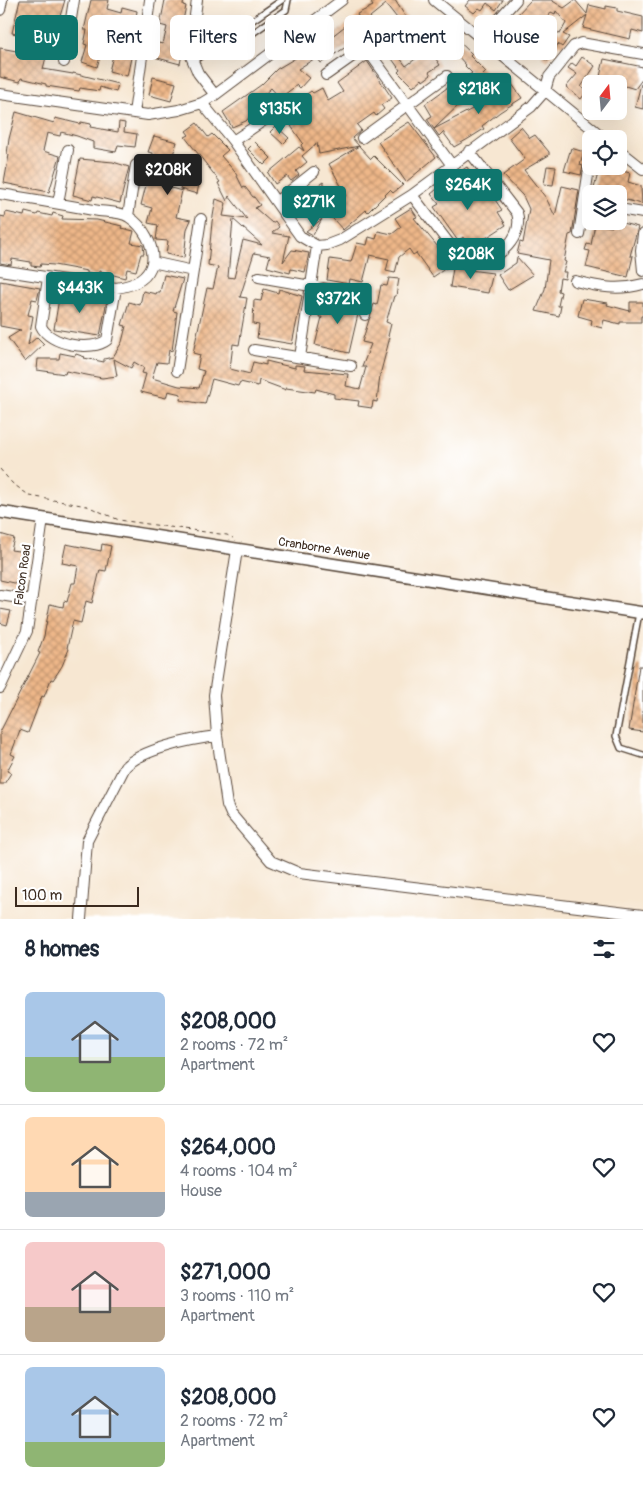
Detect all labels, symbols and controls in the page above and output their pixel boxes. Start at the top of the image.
chip: Buy [15,15,78,60]
chip: Rent [88,15,160,60]
chip: Filters [170,15,255,60]
chip: New [265,15,334,60]
chip: Apartment [344,15,464,60]
chip: House [474,15,557,60]
pin: $218K [444,72,514,115]
north arrow [582,75,628,120]
map controls [582,75,627,230]
text: $218K [458,79,500,99]
pin: $135K [245,92,315,135]
text: $135K [259,99,301,119]
button: locate [582,130,627,175]
pin: $208K [133,154,203,196]
text: $208K [145,160,191,180]
pin: $264K [433,168,503,211]
text: $264K [445,175,491,195]
button: layers [582,185,627,230]
pin: $271K [279,186,349,228]
text: $271K [293,192,335,212]
pin: $208K [436,238,506,280]
text: $208K [448,244,494,264]
pin: $443K [45,272,115,314]
text: $443K [57,278,103,298]
pin: $372K [303,282,373,325]
text: $372K [316,289,360,309]
street label: Cranborne Avenue [277,534,371,564]
street label: Falcon Road [11,543,35,607]
scale bar [15,884,139,907]
text: 100 m [22,887,62,904]
icon: filters [590,935,618,963]
text: 8 homes [25,936,99,963]
text: $208,000 [180,1008,276,1035]
icon: home [65,1012,125,1072]
icon: heart [590,1028,618,1056]
text: 2 rooms · 72 m² [180,1035,288,1055]
text: Apartment [180,1055,255,1075]
text: $264,000 [180,1134,276,1161]
icon: home [65,1137,125,1197]
icon: heart [590,1153,618,1181]
text: 4 rooms · 104 m² [180,1161,298,1181]
text: House [180,1181,222,1201]
text: $271,000 [180,1259,271,1286]
icon: home [65,1262,125,1322]
icon: heart [590,1278,618,1306]
text: 3 rooms · 110 m² [180,1286,294,1306]
text: Apartment [180,1306,255,1326]
text: $208,000 [180,1384,276,1411]
icon: home [65,1387,125,1447]
icon: heart [590,1403,618,1431]
text: 2 rooms · 72 m² [180,1411,288,1431]
text: Apartment [180,1431,255,1451]

